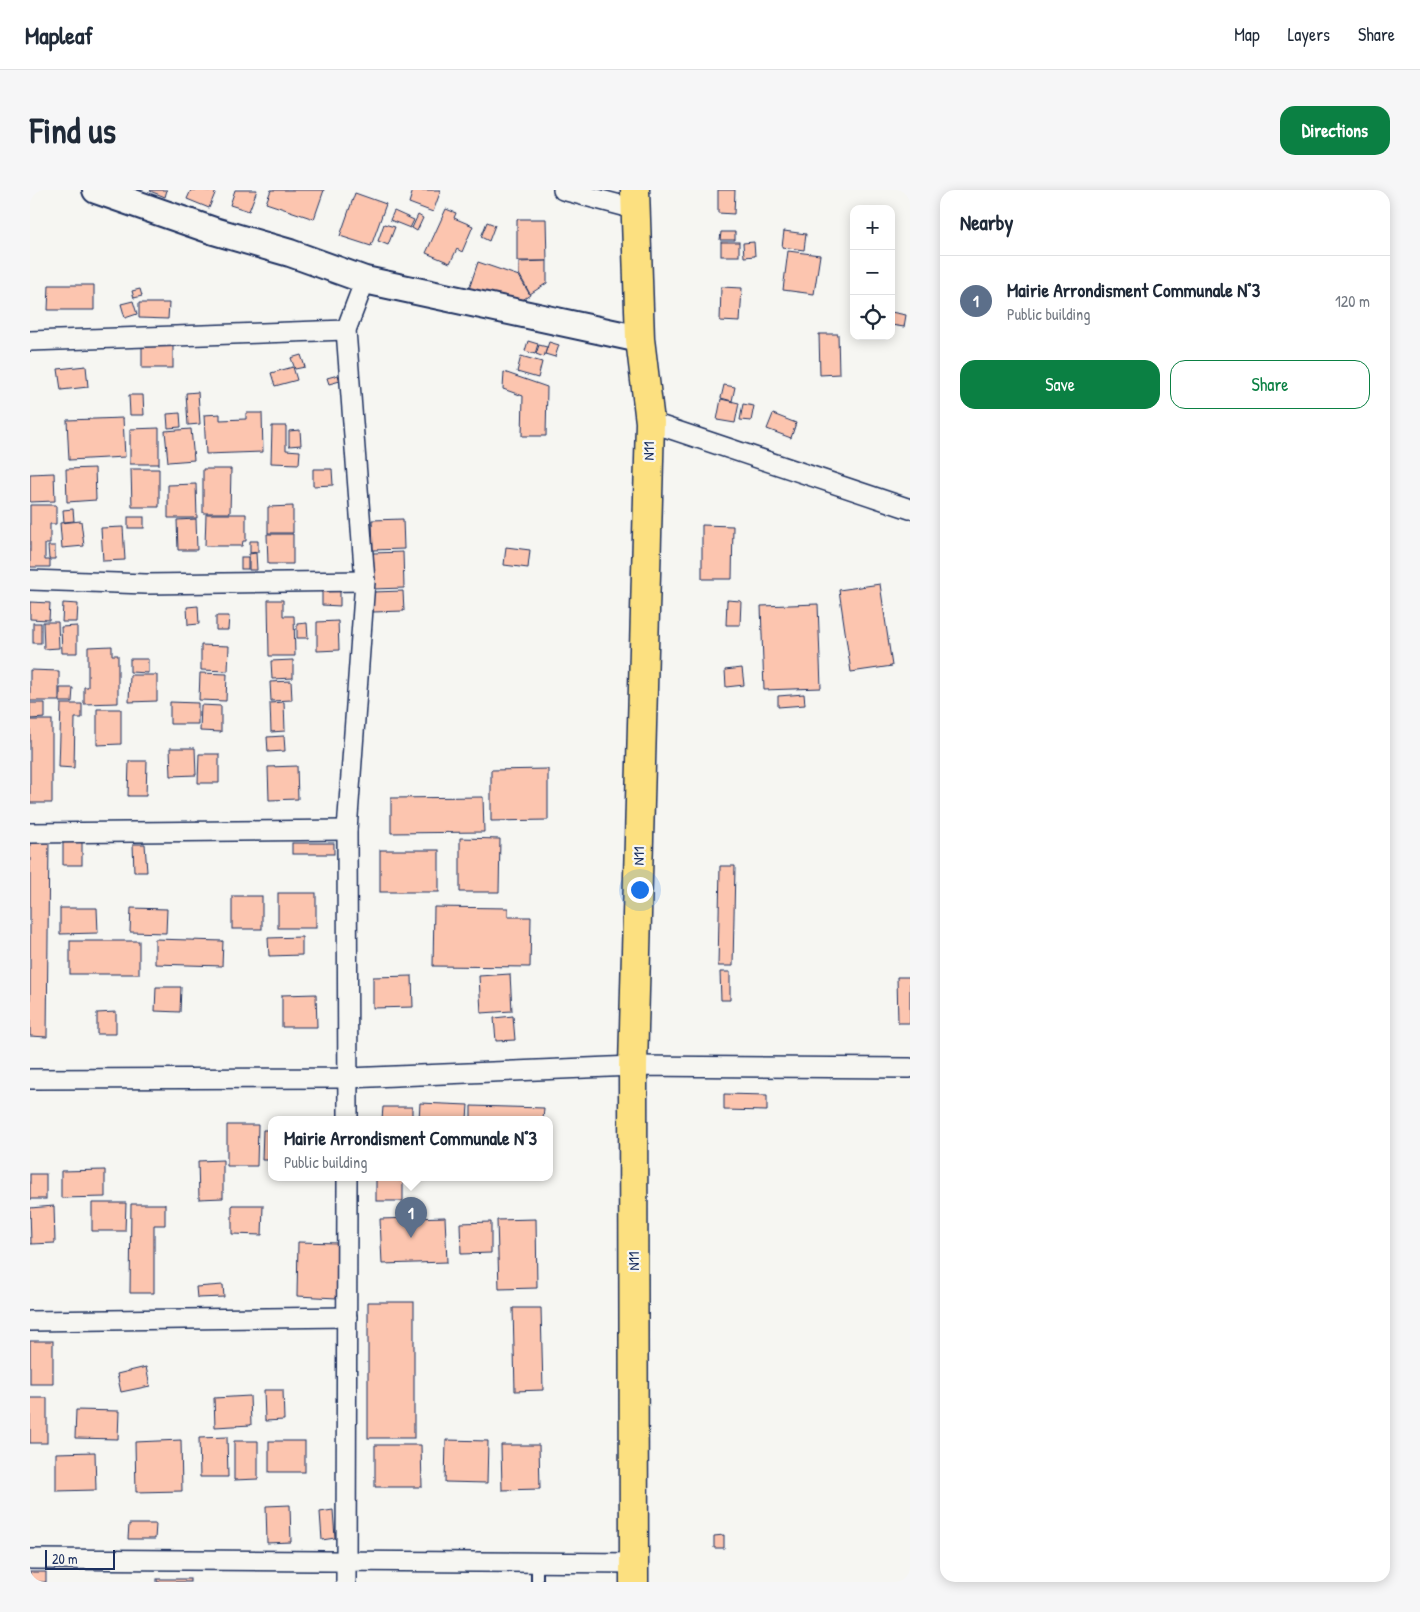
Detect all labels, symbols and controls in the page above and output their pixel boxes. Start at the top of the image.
text: Mapleaf [25,19,93,51]
text: Map [1234,22,1260,47]
text: Layers [1288,22,1330,47]
text: Share [1358,22,1395,47]
button: Directions [1280,106,1390,155]
text: Find us [30,107,116,154]
map controls [850,205,895,340]
button: + [850,205,895,250]
text: Nearby [960,208,1013,237]
button: − [850,250,895,295]
text: Mairie Arrondisment Communale N°3 [1007,277,1260,303]
text: 1 [973,290,979,312]
text: 120 m [1335,290,1370,312]
button: locate [850,295,895,340]
text: Public building [1007,303,1090,325]
button: Save [960,360,1160,409]
button: Share [1170,360,1370,409]
street label: N11 [638,441,659,461]
street label: N11 [628,846,649,866]
your location [627,877,653,903]
popup [268,1116,553,1181]
text: Mairie Arrondisment Communale N°3 [284,1125,537,1151]
text: Public building [284,1151,367,1173]
pin: 1 [395,1197,427,1238]
street label: N11 [623,1252,644,1270]
scale bar [45,1547,115,1570]
text: 20 m [52,1549,78,1568]

